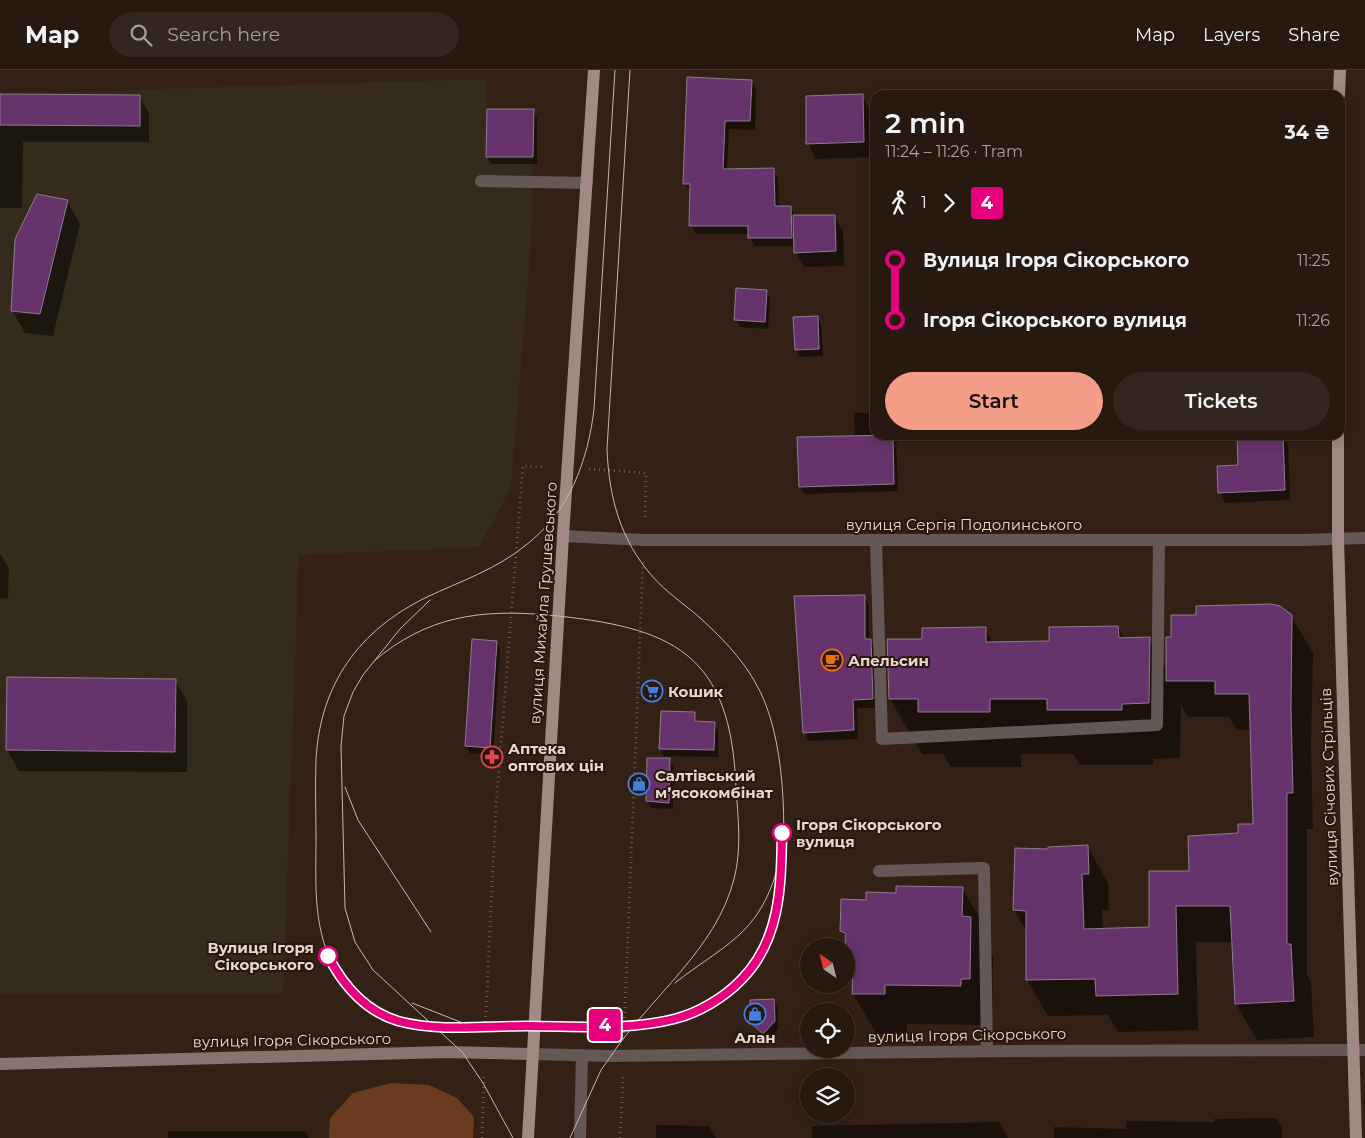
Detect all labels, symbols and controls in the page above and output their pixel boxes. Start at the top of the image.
search box [109,12,459,57]
text: Map [25,20,79,49]
icon: search [127,21,155,49]
text: Search here [167,23,280,46]
text: Map [1135,24,1175,46]
text: Layers [1203,24,1260,46]
text: Share [1288,24,1340,46]
text: 2 min [885,106,966,140]
text: 34 ₴ [1285,121,1330,144]
text: 11:24 – 11:26 · Tram [885,142,1023,161]
icon: walk [885,189,913,217]
icon: forward [935,189,963,217]
text: 4 [981,192,993,214]
text: 1 [921,193,927,212]
text: Вулиця Ігоря Сікорського [923,249,1189,272]
text: 11:25 [1297,251,1330,270]
text: Ігоря Сікорського вулиця [923,309,1187,332]
text: 11:26 [1296,311,1330,330]
button: Start [885,372,1103,430]
button: Tickets [1113,372,1330,430]
street label: вулиця Михайла Грушевського [525,481,561,725]
street label: вулиця Сергія Подолинського [846,515,1082,534]
cafe icon: Апельсин [820,648,844,672]
place label: Апельсин [848,651,929,670]
supermarket icon: Кошик [640,679,664,703]
place label: Кошик [668,682,724,701]
street label: вулиця Січових Стрільців [1316,688,1342,886]
place label: Аптека оптових цін [508,739,604,775]
pharmacy icon: Аптека оптових цін [480,745,504,769]
place label: Салтівський мʼясокомбінат [655,766,773,802]
shop icon: Салтівський мʼясокомбінат [627,772,651,796]
place label: Ігоря Сікорського вулиця [796,815,942,851]
marker: Ігоря Сікорського вулиця [772,823,792,843]
place label: Вулиця Ігоря Сікорського [207,938,314,974]
north arrow [800,938,855,992]
map controls [800,938,855,1123]
marker: Вулиця Ігоря Сікорського [318,946,338,966]
shop icon: Алан [743,1002,767,1026]
button: locate [800,1003,855,1058]
line badge: 4 [589,1009,621,1041]
text: 4 [599,1014,611,1036]
street label: вулиця Ігоря Сікорського [868,1024,1066,1046]
place label: Алан [734,1028,776,1047]
street label: вулиця Ігоря Сікорського [193,1029,391,1051]
button: layers [800,1068,855,1123]

